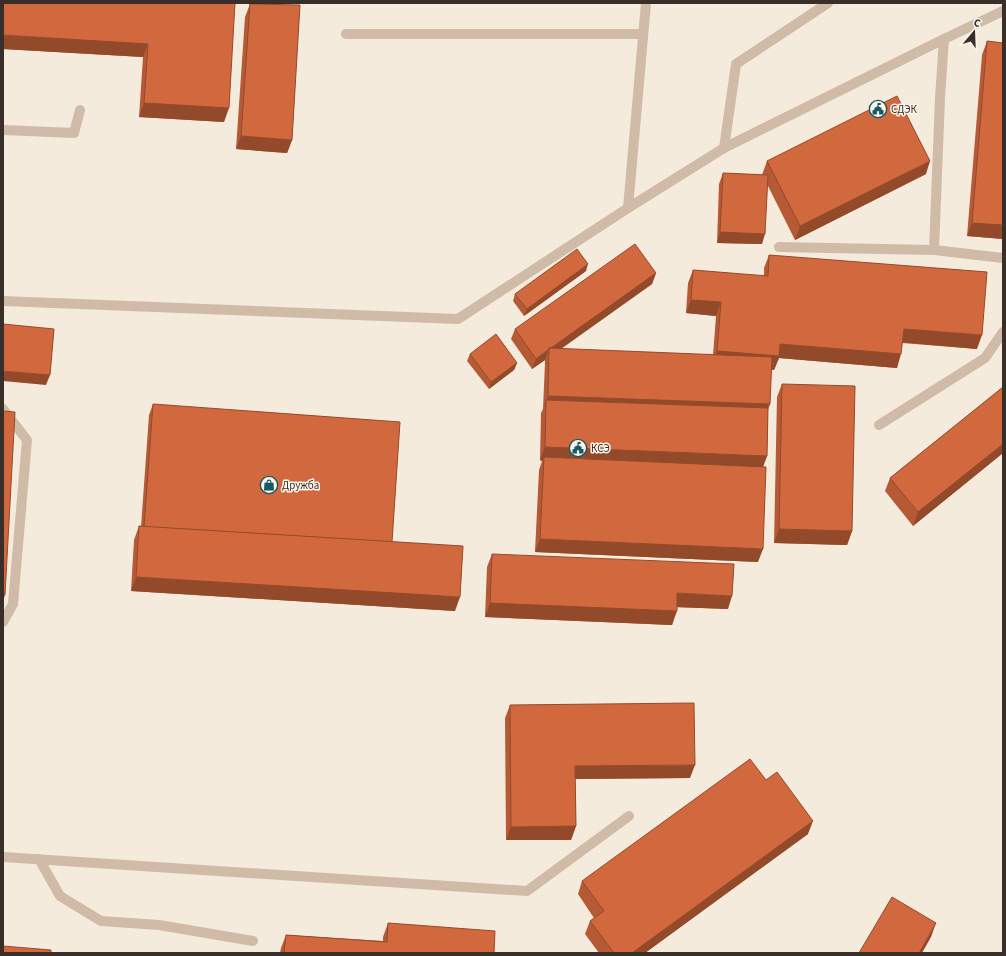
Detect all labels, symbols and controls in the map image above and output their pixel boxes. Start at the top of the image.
north arrow [954,12,994,52]
text: С [972,15,983,31]
public building icon: СДЭК [868,99,888,119]
place label: СДЭК [891,102,918,117]
public building icon: КСЭ [568,438,588,458]
place label: КСЭ [591,441,610,456]
shop icon: Дружба [259,475,279,495]
place label: Дружба [282,478,319,493]

